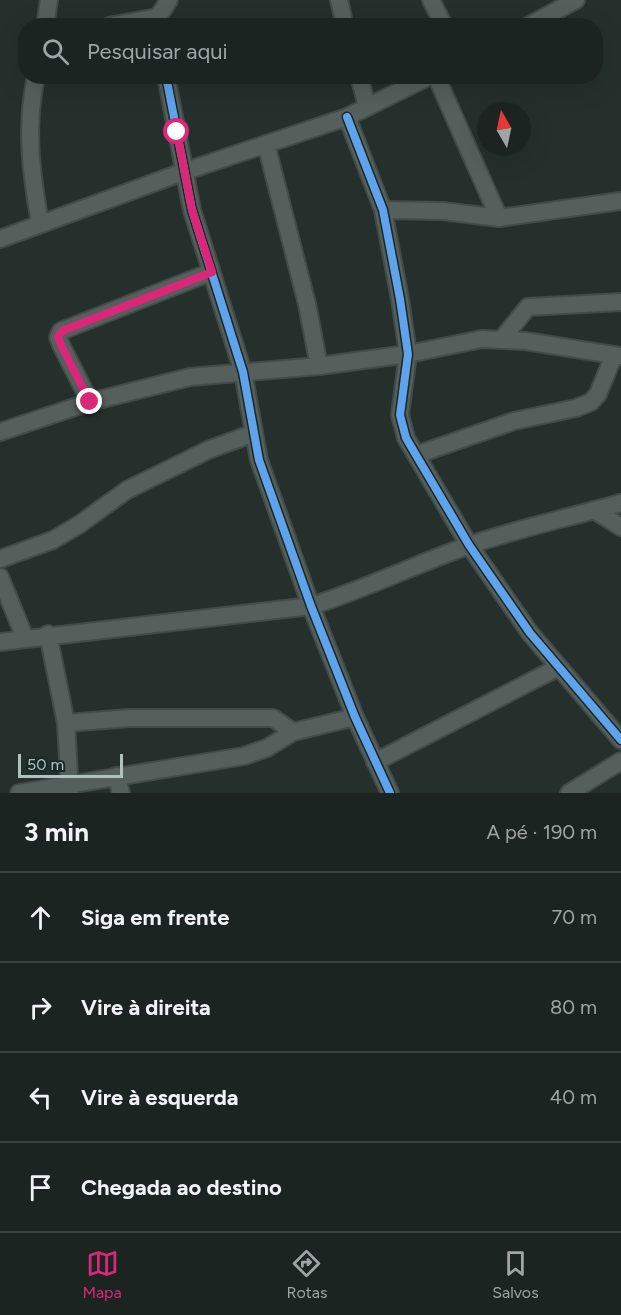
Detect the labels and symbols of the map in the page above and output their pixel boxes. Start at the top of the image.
north arrow [477,102,531,156]
route start [163,118,189,144]
route end [76,388,102,414]
scale bar [18,751,123,778]

